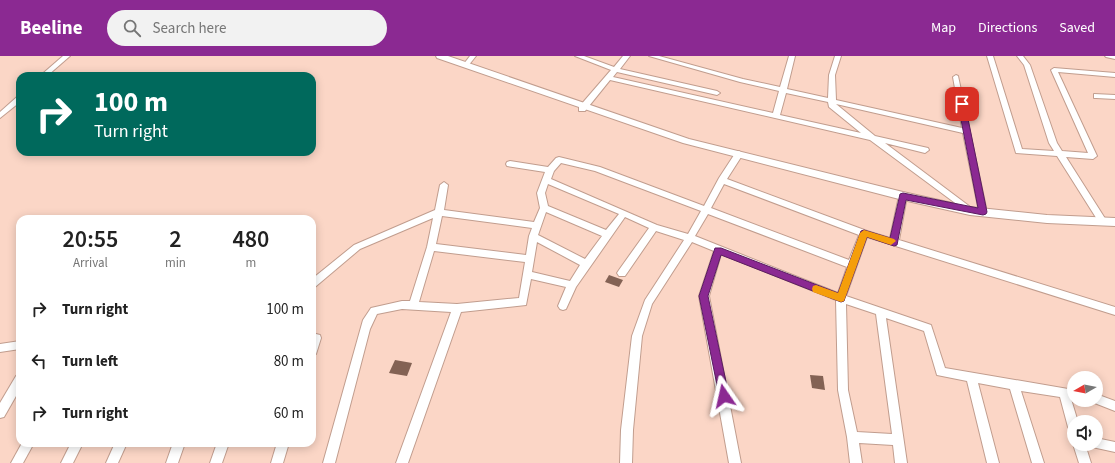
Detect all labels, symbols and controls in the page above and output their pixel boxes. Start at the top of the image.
search box [107,10,387,46]
text: Beeline [20,15,83,42]
icon: search [121,17,143,39]
text: Search here [153,18,227,39]
text: Map [931,18,956,38]
text: Directions [978,18,1037,38]
text: Saved [1059,18,1095,38]
text: 100 m [94,82,168,122]
pin [945,87,979,121]
icon: right [28,88,80,140]
icon: arrive [951,93,973,115]
text: Turn right [94,119,168,144]
text: 20:55 [63,222,118,257]
text: 2 [169,222,182,257]
text: 480 [233,222,269,257]
text: Arrival [73,254,108,272]
text: min [165,254,186,272]
text: m [246,254,256,272]
icon: right [28,298,50,320]
text: Turn right [62,299,128,320]
text: 100 m [266,299,304,320]
icon: left [28,350,50,372]
text: Turn left [62,351,118,372]
text: 80 m [274,351,304,372]
north arrow [1067,371,1103,407]
map controls [1067,371,1103,451]
position arrow [703,375,745,417]
icon: right [28,402,50,424]
text: Turn right [62,403,128,424]
text: 60 m [274,403,304,424]
button: sound [1067,415,1103,451]

